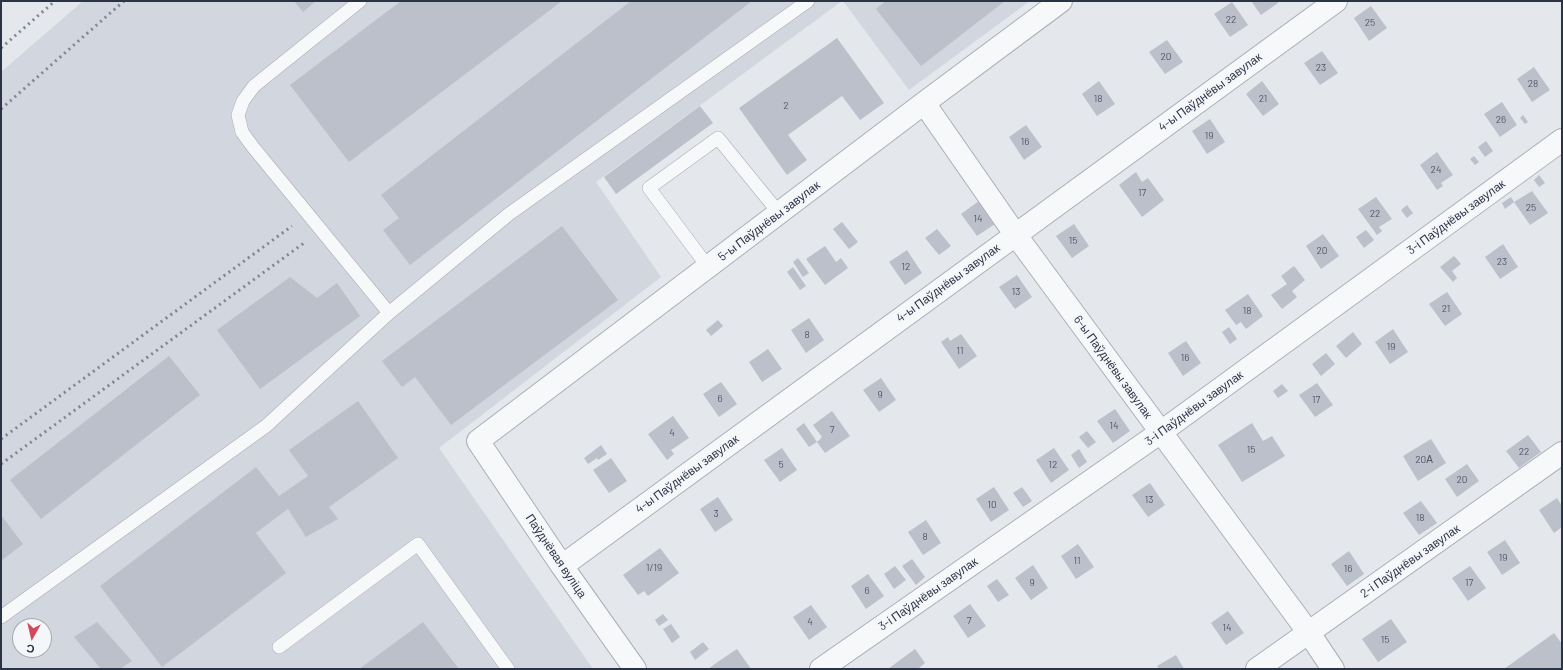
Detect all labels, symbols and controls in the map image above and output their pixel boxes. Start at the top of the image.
house number: 22 [1226,14,1236,26]
house number: 25 [1365,17,1375,29]
street label: 4-ы Паўднёвы завулак [1155,50,1265,134]
house number: 20 [1160,51,1172,63]
house number: 23 [1316,62,1326,74]
house number: 28 [1528,78,1538,90]
house number: 18 [1094,93,1102,105]
house number: 21 [1259,93,1267,105]
house number: 2 [783,100,789,112]
house number: 26 [1496,114,1506,126]
house number: 19 [1205,130,1213,142]
house number: 16 [1021,136,1029,148]
house number: 24 [1431,164,1441,176]
street label: 3-і Паўднёвы завулак [1404,177,1508,257]
street label: 5-ы Паўднёвы завулак [715,178,823,264]
house number: 17 [1138,187,1146,199]
house number: 25 [1526,202,1536,214]
house number: 22 [1370,208,1380,220]
house number: 14 [973,213,983,225]
house number: 15 [1069,235,1077,247]
street label: 4-ы Паўднёвы завулак [893,241,1003,325]
house number: 20 [1316,245,1328,257]
house number: 23 [1497,256,1507,268]
house number: 12 [902,261,910,273]
house number: 13 [1012,286,1020,298]
house number: 21 [1442,303,1450,315]
house number: 18 [1243,305,1251,317]
street label: 6-ы Паўднёвы завулак [1071,313,1155,421]
house number: 8 [804,329,810,341]
house number: 19 [1387,341,1395,353]
house number: 11 [956,345,964,357]
house number: 16 [1181,352,1189,364]
street label: 3-і Паўднёвы завулак [1142,368,1246,448]
house number: 9 [877,389,883,401]
house number: 6 [717,393,723,405]
house number: 17 [1312,394,1320,406]
house number: 14 [1109,420,1119,432]
house number: 7 [830,424,834,436]
house number: 4 [669,427,675,439]
street label: 4-ы Паўднёвы завулак [632,432,742,516]
house number: 15 [1247,444,1255,456]
house number: 22 [1519,446,1529,458]
house number: 20А [1415,454,1433,466]
house number: 5 [778,459,784,471]
house number: 12 [1049,459,1057,471]
house number: 20 [1456,474,1468,486]
house number: 13 [1145,494,1153,506]
house number: 10 [987,499,997,511]
house number: 3 [713,508,719,520]
street label: Паўднёвая вуліца [522,511,590,601]
house number: 18 [1416,512,1424,524]
street label: 2-і Паўднёвы завулак [1357,521,1463,601]
house number: 8 [922,531,928,543]
house number: 19 [1499,552,1507,564]
street label: 3-і Паўднёвы завулак [876,554,980,634]
house number: 11 [1073,555,1081,567]
house number: 1/19 [646,562,662,574]
house number: 16 [1344,563,1352,575]
house number: 9 [1029,577,1035,589]
house number: 17 [1465,577,1473,589]
house number: 6 [864,585,870,597]
house number: 7 [967,615,971,627]
house number: 4 [807,616,813,628]
north arrow [12,618,52,658]
house number: 14 [1222,622,1232,634]
house number: 15 [1381,634,1389,646]
text: С [26,642,35,656]

